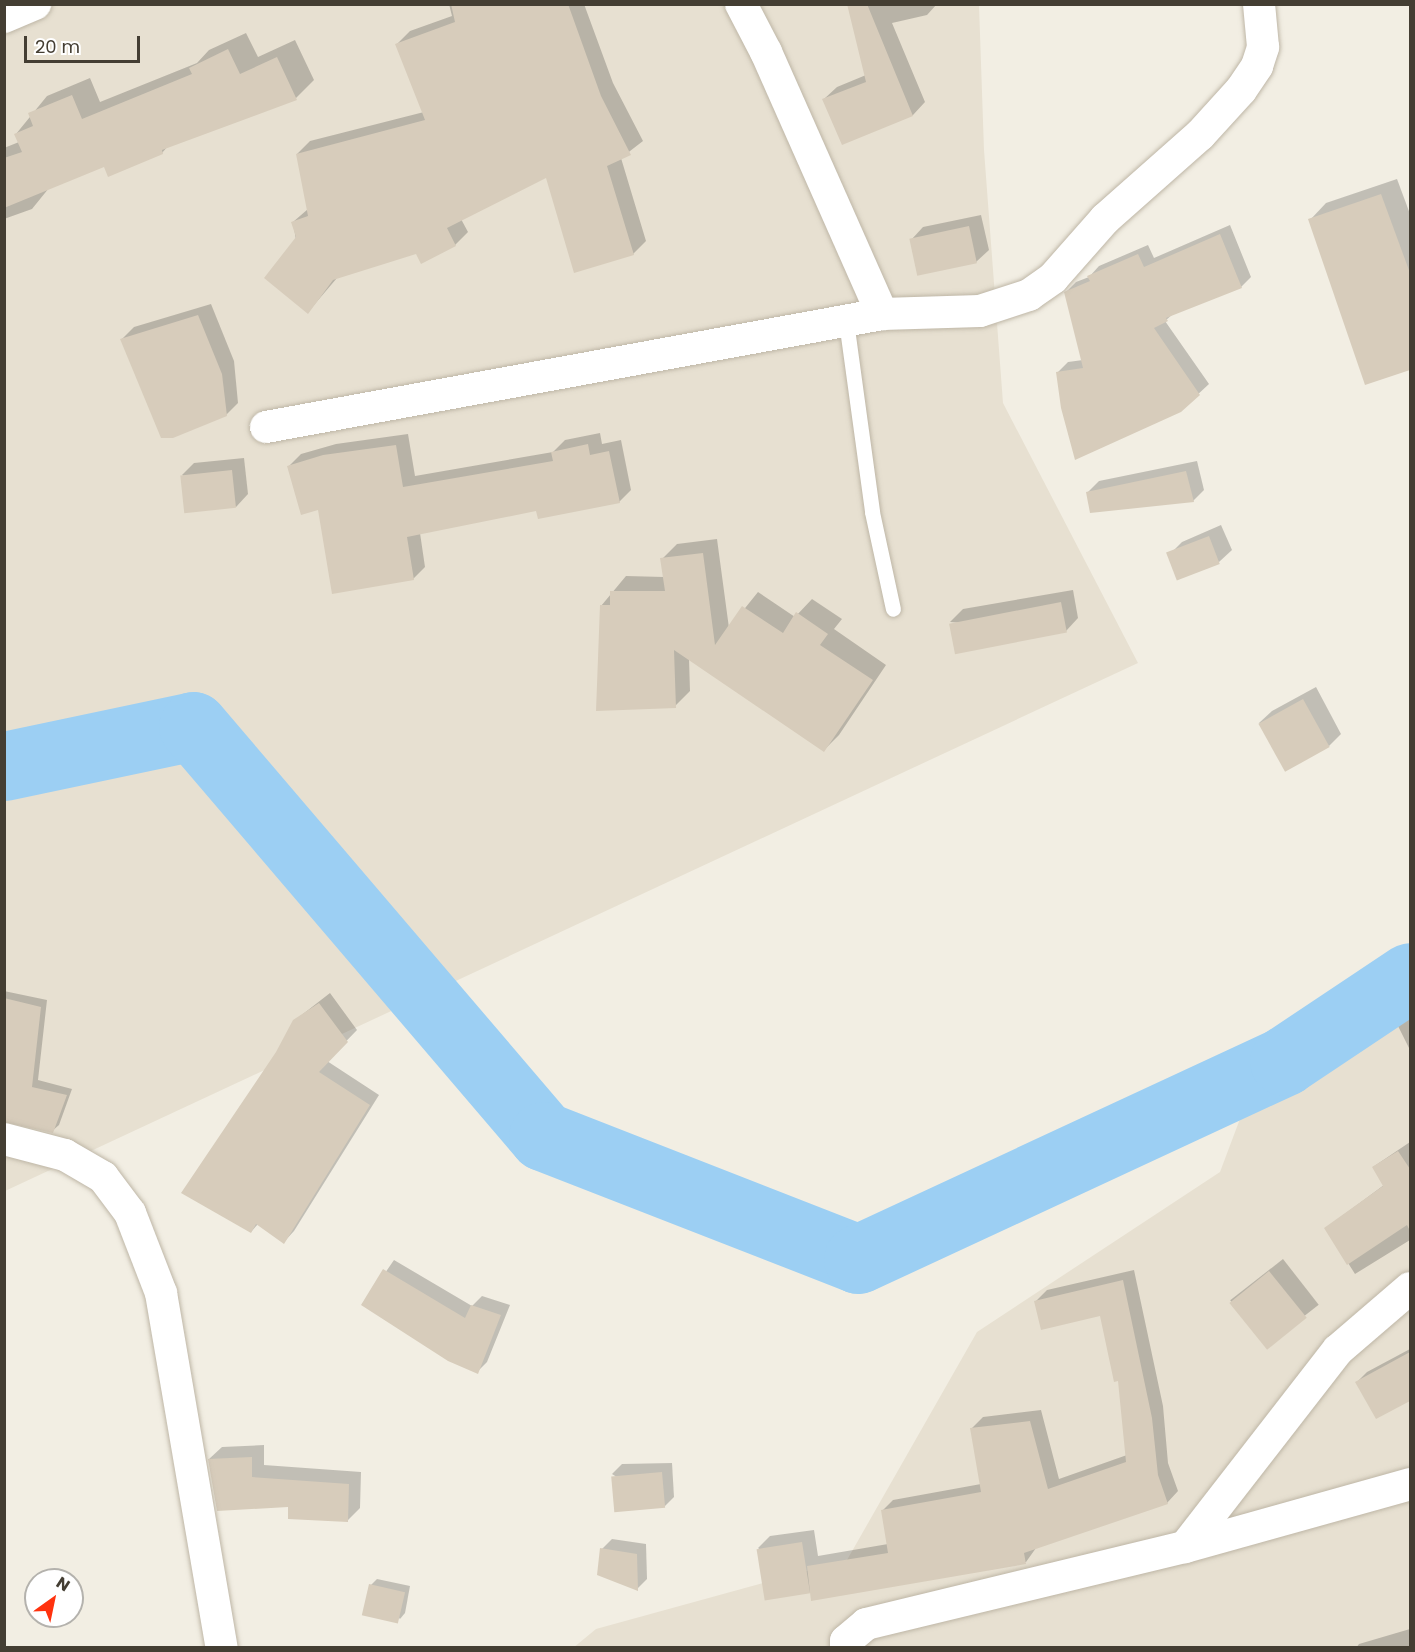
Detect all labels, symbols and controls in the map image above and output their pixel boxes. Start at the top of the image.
scale bar [27,24,142,62]
text: 20 m [35,34,80,59]
north arrow [24,1568,84,1628]
text: N [52,1571,74,1597]

